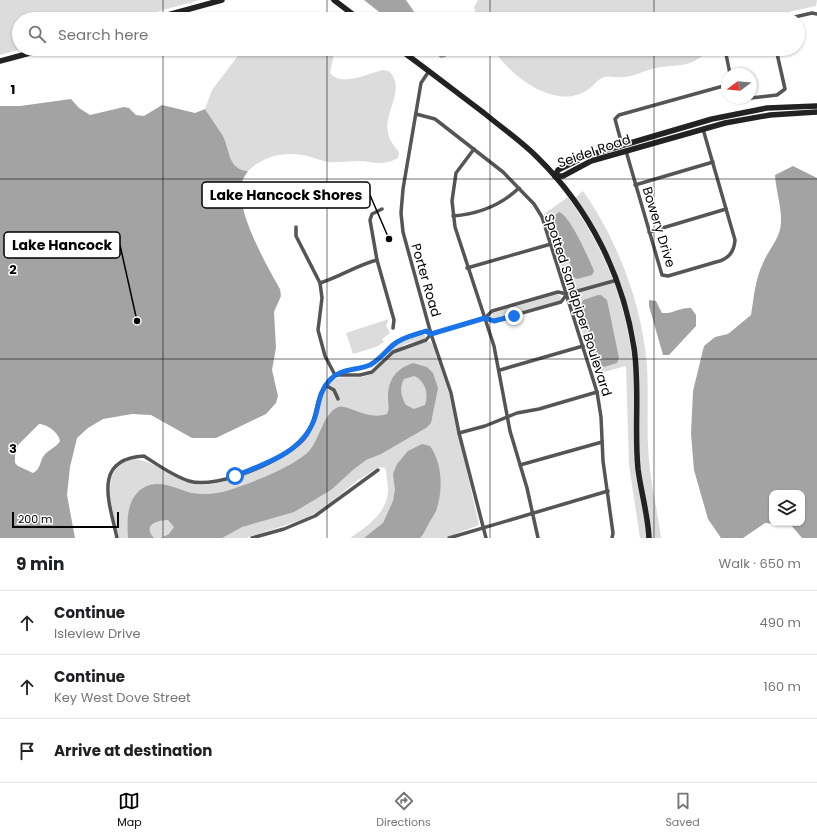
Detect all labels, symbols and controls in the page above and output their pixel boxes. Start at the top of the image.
search box [12,12,805,56]
icon: search [26,23,48,45]
text: Search here [58,24,148,45]
north arrow [721,68,757,104]
text: 1 [11,80,15,99]
street label: Seidel Road [555,130,633,172]
callout: Lake Hancock Shores [202,182,370,208]
street label: Bowery Drive [638,184,680,270]
text: Lake Hancock Shores [210,185,362,205]
street label: Spotted Sandpiper Boulevard [539,211,617,399]
callout: Lake Hancock [4,232,120,258]
text: Lake Hancock [12,235,112,255]
street label: Porter Road [406,241,446,319]
text: 2 [9,260,17,279]
route end [505,307,523,325]
text: 3 [9,439,17,458]
route start [226,467,244,485]
map controls [769,490,805,526]
button: layers [769,490,805,526]
scale bar [12,510,119,529]
text: 200 m [18,511,52,527]
text: 9 min [16,552,65,576]
text: Walk · 650 m [718,554,801,573]
text: Continue [54,602,125,623]
icon: ahead [16,612,38,634]
text: 490 m [760,613,801,632]
text: Isleview Drive [54,624,141,643]
text: Continue [54,666,125,687]
icon: ahead [16,676,38,698]
text: 160 m [764,677,801,696]
text: Key West Dove Street [54,688,191,707]
icon: arrive [16,740,38,762]
text: Arrive at destination [54,740,212,761]
tab: Map [117,790,142,831]
tab: Directions [376,790,431,831]
tab: Saved [665,790,700,831]

